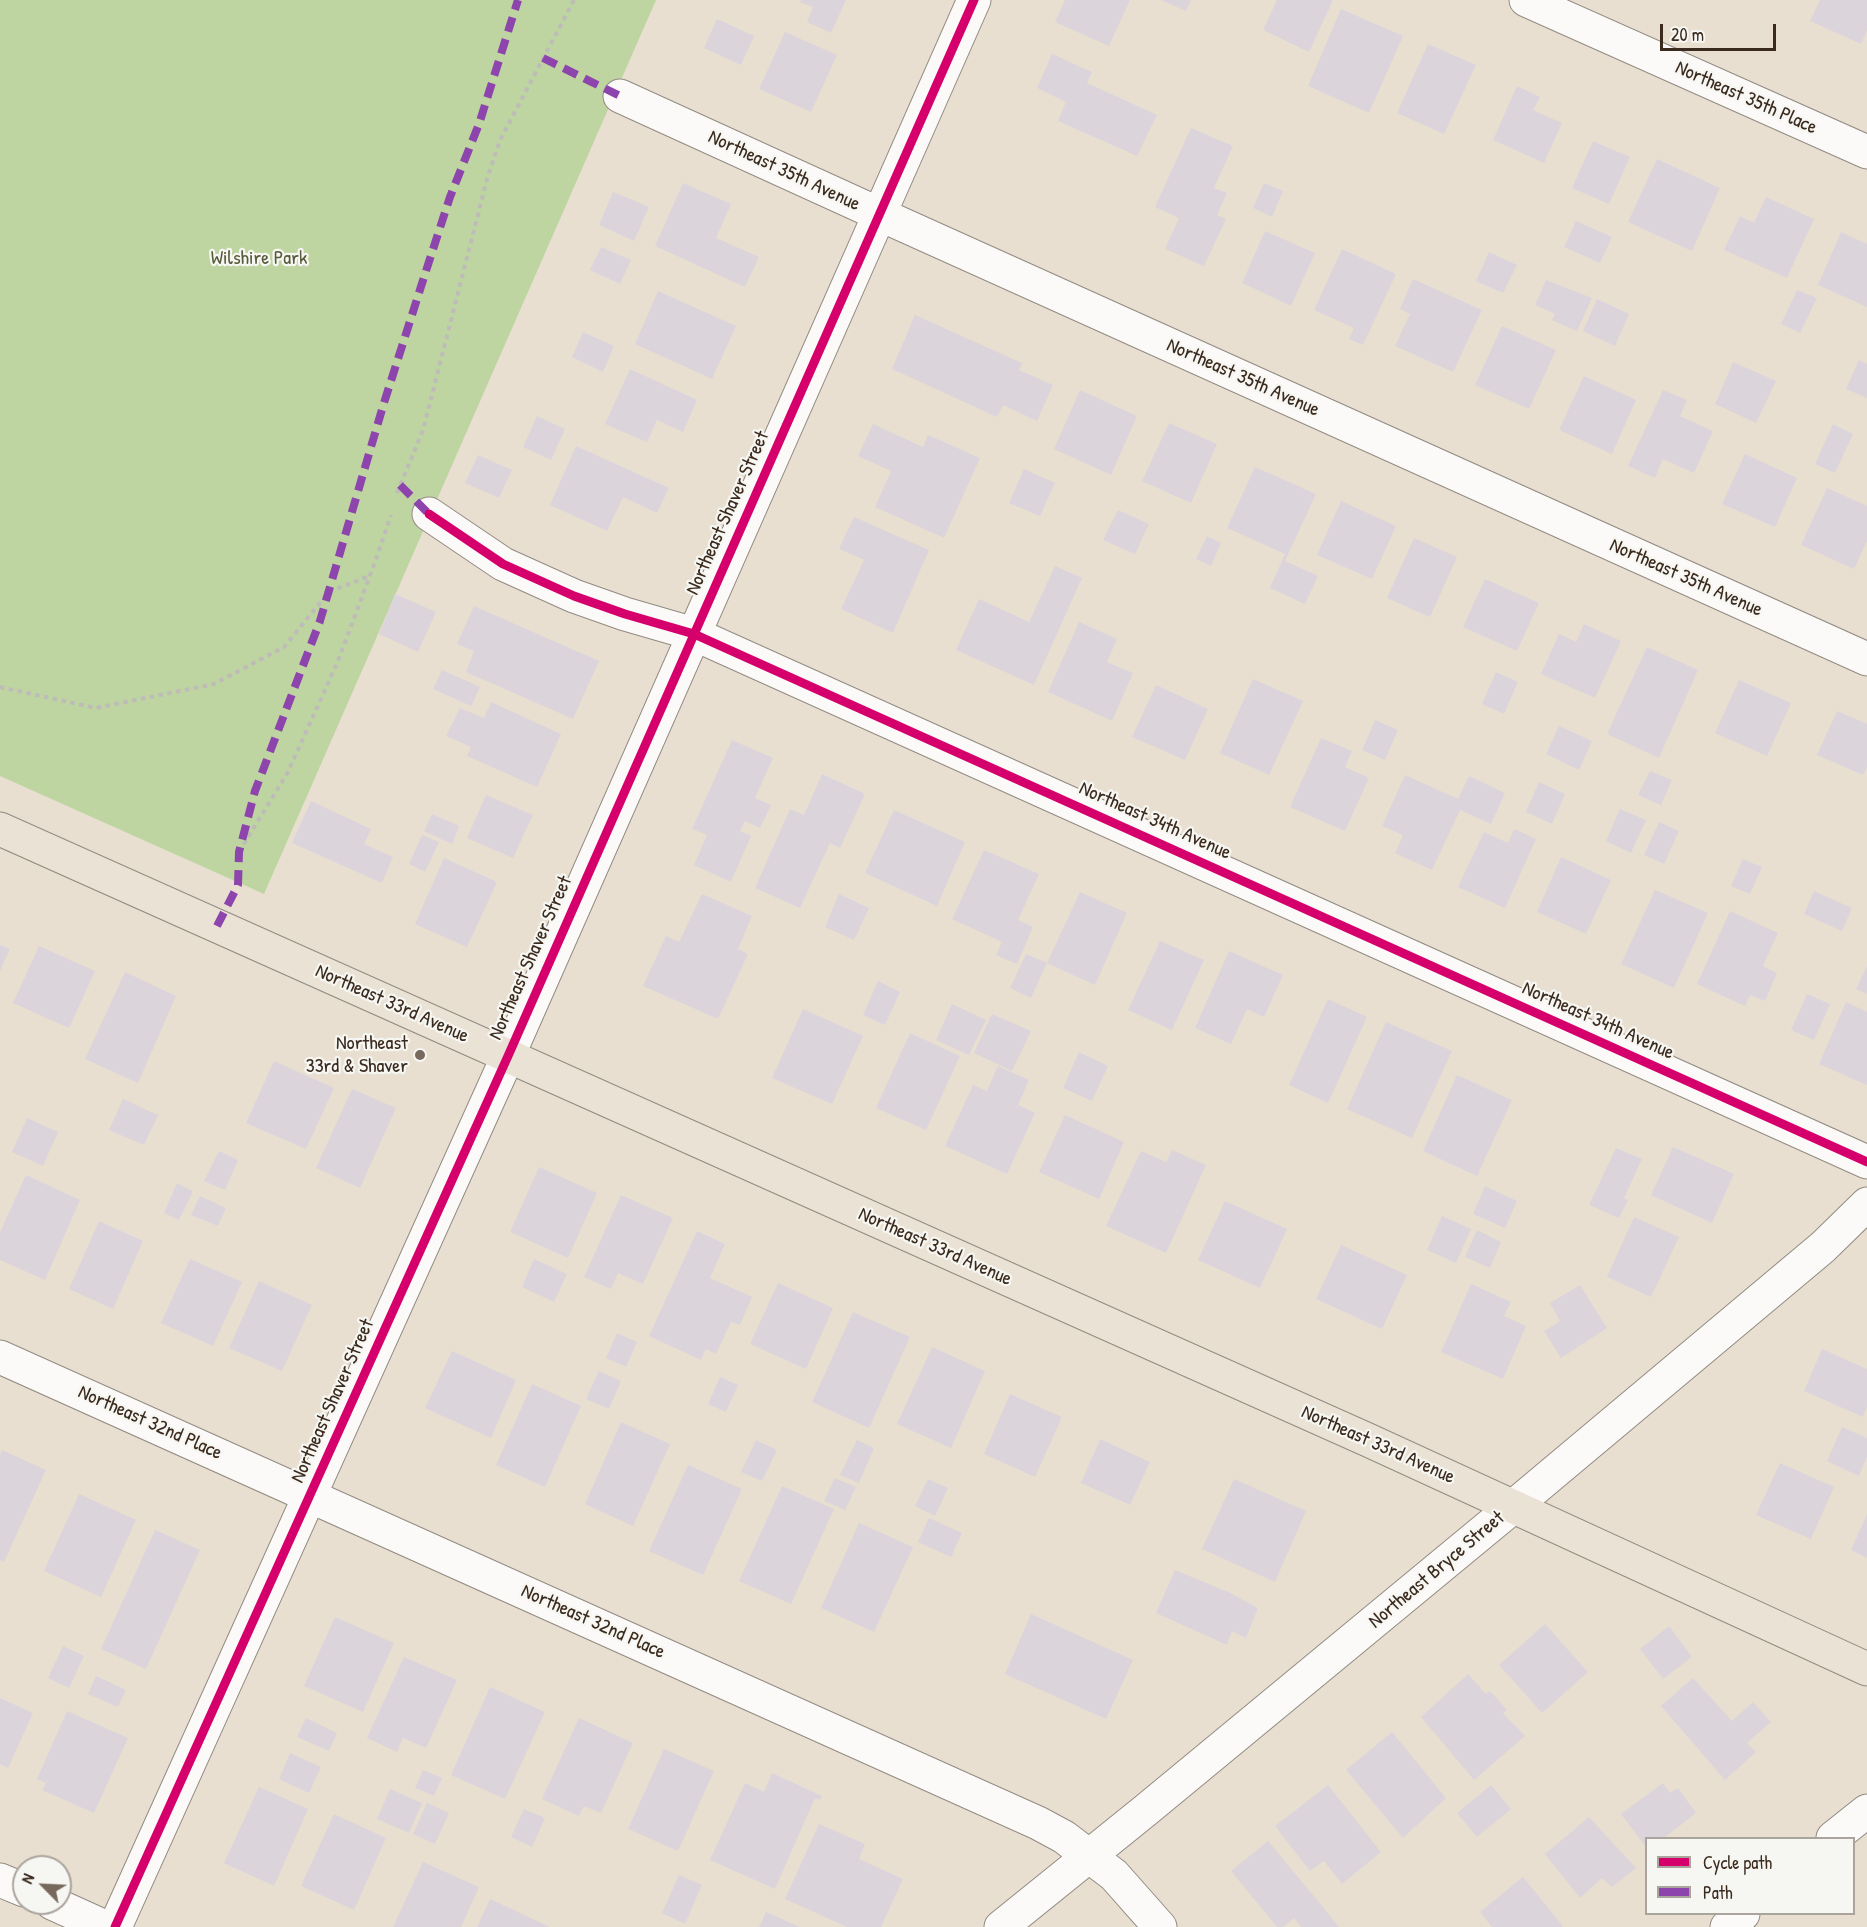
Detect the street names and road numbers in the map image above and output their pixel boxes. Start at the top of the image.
street label: Northeast 35th Place [1671,56,1821,140]
street label: Northeast 35th Avenue [704,125,864,217]
street label: Northeast 35th Avenue [1163,334,1323,422]
street label: Northeast Shaver Street [681,427,775,599]
street label: Northeast 35th Avenue [1606,534,1766,622]
street label: Northeast 34th Avenue [1075,777,1235,865]
street label: Northeast Shaver Street [484,872,578,1044]
street label: Northeast 33rd Avenue [312,959,472,1049]
street label: Northeast 34th Avenue [1518,977,1678,1065]
street label: Northeast 33rd Avenue [855,1202,1015,1292]
street label: Northeast Shaver Street [286,1315,380,1487]
street label: Northeast 32nd Place [74,1381,226,1465]
street label: Northeast 33rd Avenue [1298,1400,1458,1490]
street label: Northeast Bryce Street [1364,1506,1510,1634]
street label: Northeast 32nd Place [517,1580,669,1664]

